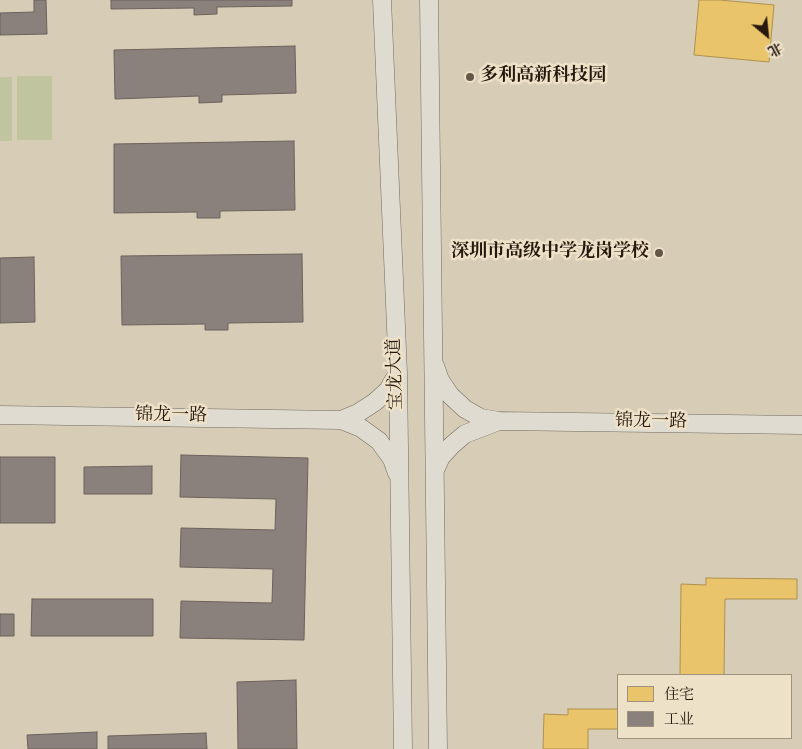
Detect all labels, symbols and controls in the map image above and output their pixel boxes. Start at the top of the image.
north arrow [742,10,792,60]
text: 北 [763,36,785,60]
place label: 多利高新科技园 [480,66,606,88]
marker: 多利高新科技园 [464,71,476,83]
place label: 深圳市高级中学龙岗学校 [451,242,649,264]
marker: 深圳市高级中学龙岗学校 [653,247,665,259]
street label: 宝龙大道 [385,338,409,410]
street label: 锦龙一路 [135,406,207,428]
street label: 锦龙一路 [615,412,687,434]
legend [617,674,792,739]
text: 住宅 [664,685,694,706]
text: 工业 [664,710,694,731]

